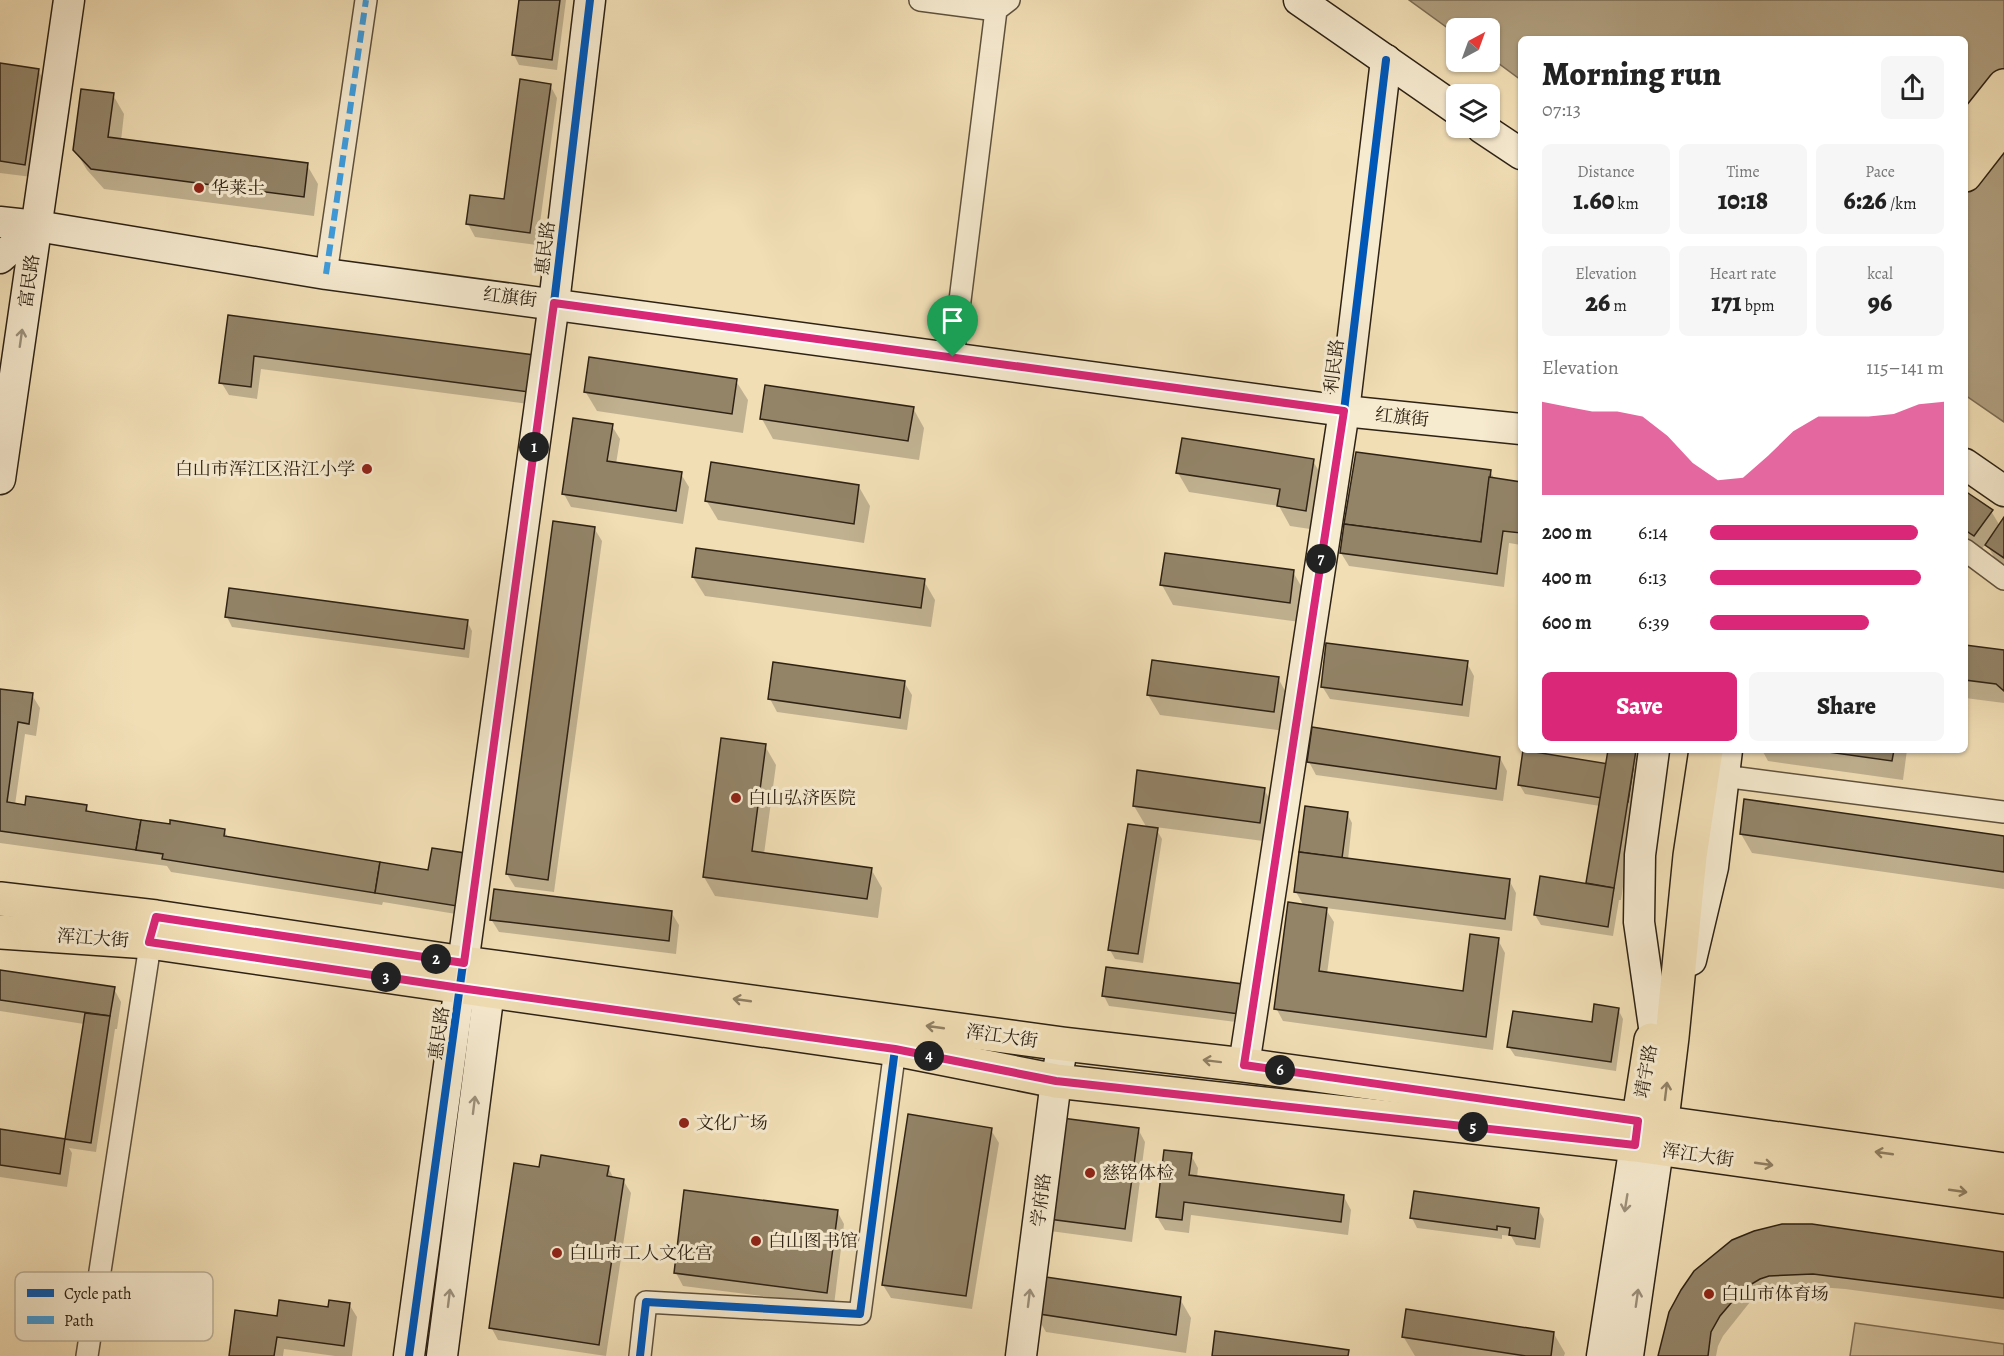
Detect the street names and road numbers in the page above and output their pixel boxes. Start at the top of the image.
street label: 惠民路 [530,220,560,276]
street label: 富民路 [13,253,45,309]
street label: 红旗街 [482,282,538,312]
street label: 利民路 [1319,338,1349,394]
street label: 红旗街 [1374,402,1430,432]
street label: 浑江大街 [56,924,130,952]
street label: 惠民路 [423,1005,455,1061]
street label: 浑江大街 [965,1019,1039,1053]
street label: 靖宇路 [1629,1042,1663,1100]
street label: 浑江大街 [1661,1138,1735,1172]
street label: 学府路 [1026,1172,1056,1228]

